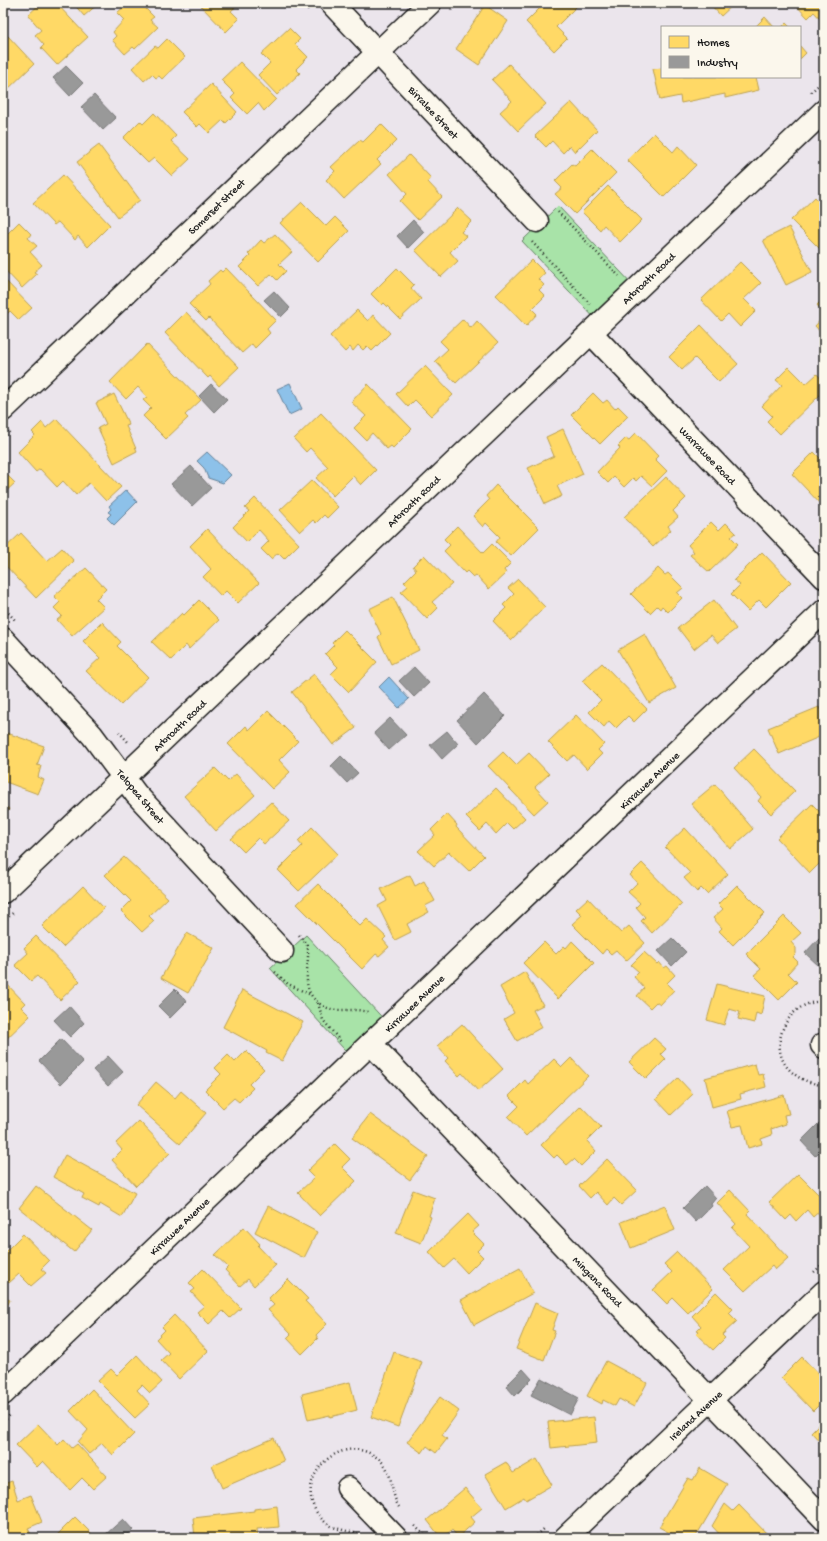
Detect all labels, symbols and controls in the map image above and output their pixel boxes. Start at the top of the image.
legend [661,26,801,78]
text: Homes [697,37,730,51]
text: Industry [697,57,738,71]
street label: Birralee Street [404,84,461,143]
street label: Somerset Street [186,176,249,238]
street label: Arbroath Road [620,250,679,308]
street label: Warrawee Road [676,425,738,489]
street label: Arbroath Road [385,473,444,531]
street label: Arbroath Road [151,697,210,755]
street label: Kirrawee Avenue [618,750,683,813]
street label: Telopea Street [113,767,167,828]
street label: Kirrawee Avenue [383,973,448,1036]
street label: Kirrawee Avenue [148,1196,213,1259]
street label: Mingana Road [569,1255,625,1311]
street label: Ireland Avenue [667,1389,726,1444]

